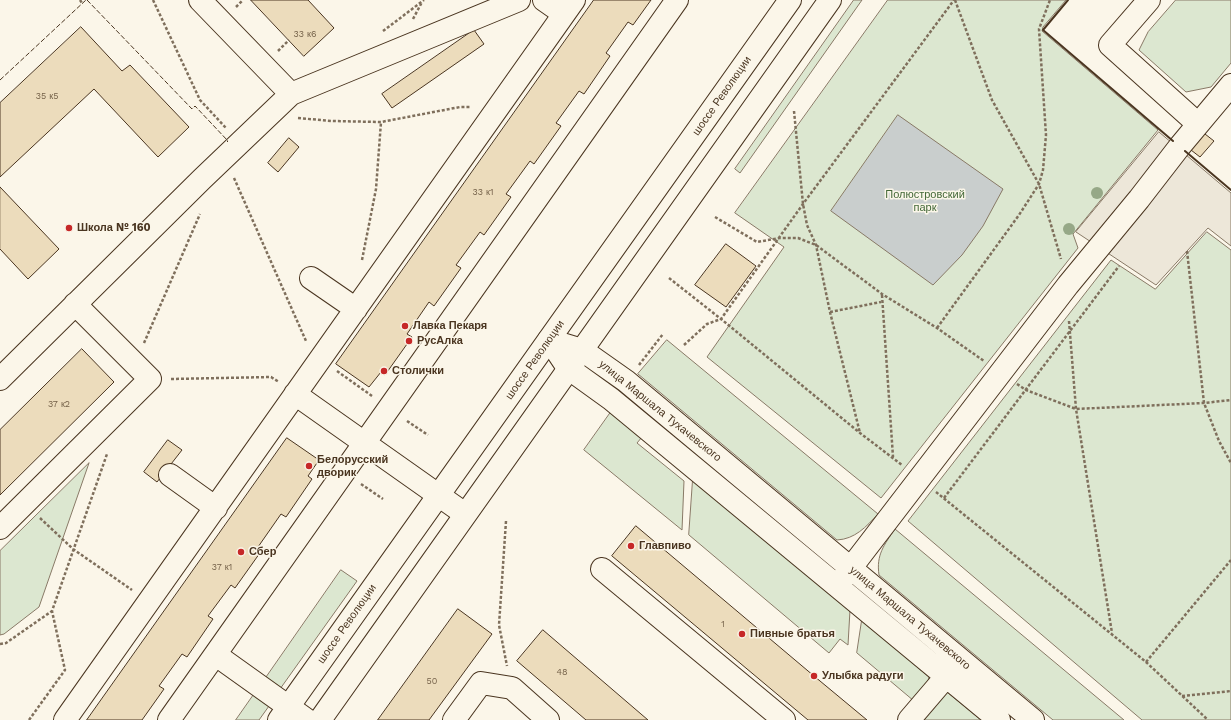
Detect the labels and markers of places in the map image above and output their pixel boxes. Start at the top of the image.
place label: Школа № 160 [77,221,151,235]
marker: Школа № 160 [64,223,74,233]
place label: Лавка Пекаря [413,319,487,333]
marker: Лавка Пекаря [400,321,410,331]
place label: РусАлка [417,334,463,348]
marker: РусАлка [404,336,414,346]
place label: Столички [392,364,444,378]
marker: Столички [379,366,389,376]
place label: Белорусский дворик [317,453,388,479]
marker: Белорусский дворик [304,461,314,471]
place label: Главпиво [639,539,691,553]
marker: Главпиво [626,541,636,551]
place label: Сбер [249,545,276,559]
marker: Сбер [236,547,246,557]
place label: Пивные братья [750,627,835,641]
marker: Пивные братья [737,629,747,639]
place label: Улыбка радуги [822,669,904,683]
marker: Улыбка радуги [809,671,819,681]

